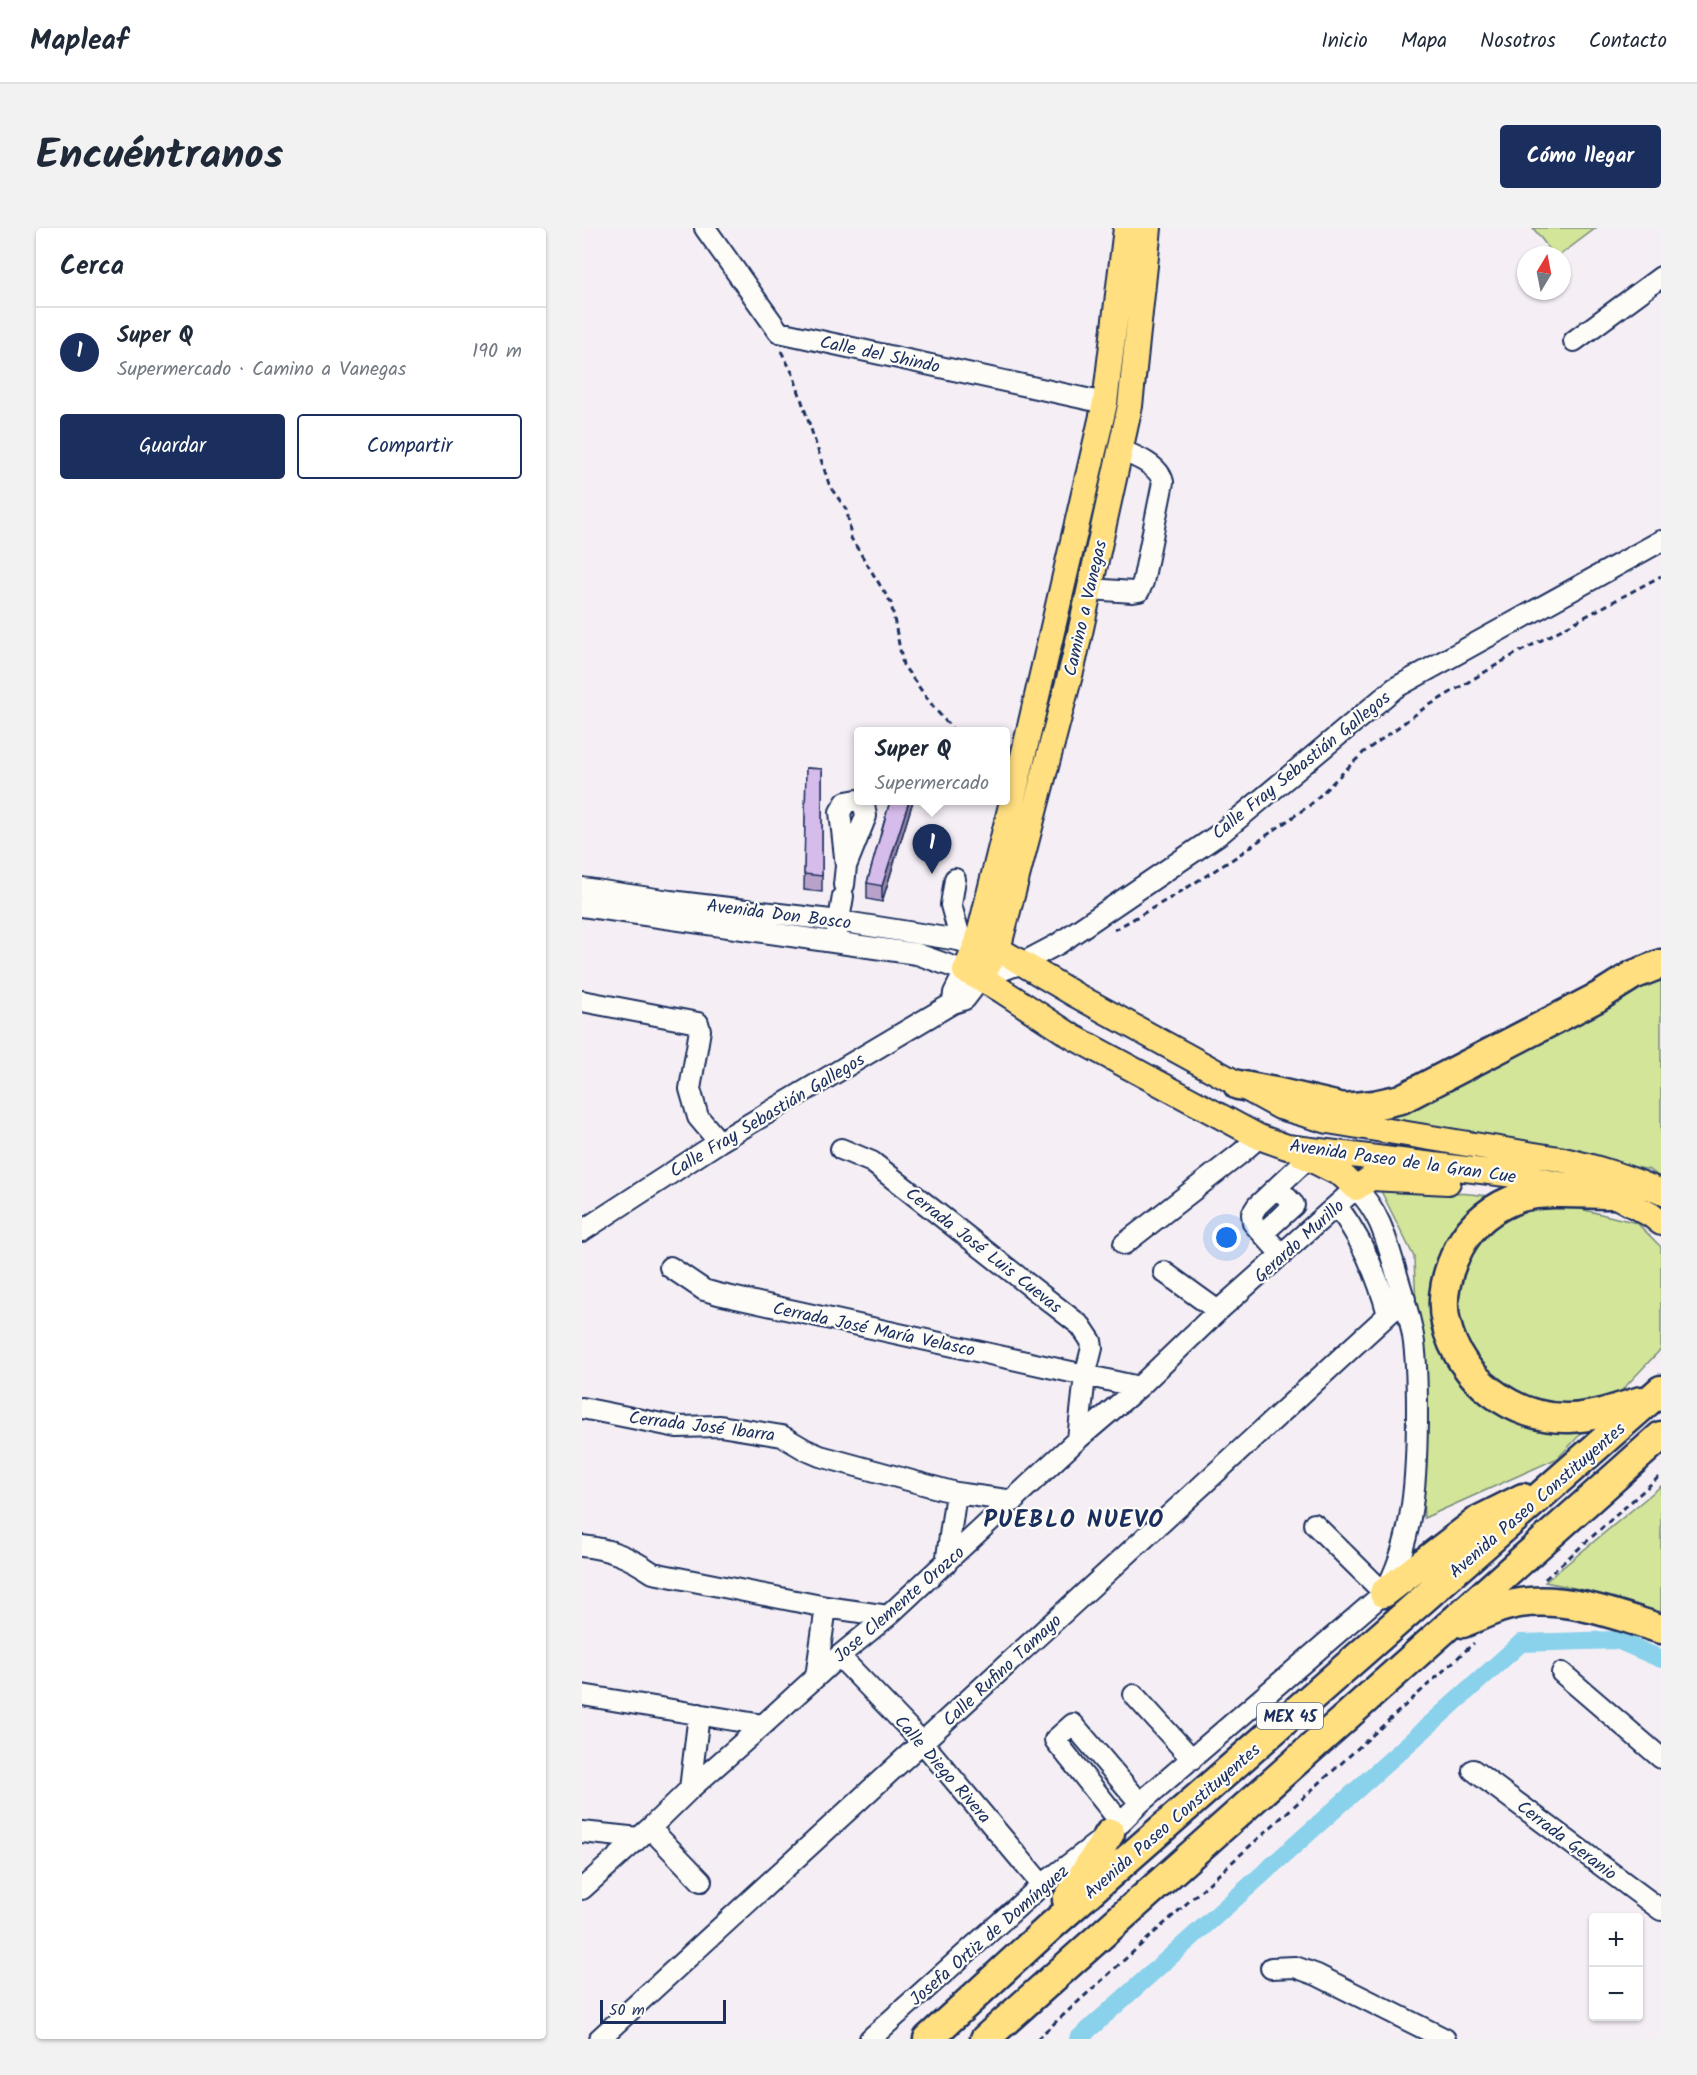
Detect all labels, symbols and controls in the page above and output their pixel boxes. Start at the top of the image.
text: Mapleaf [30,19,128,64]
text: Inicio [1321,25,1368,58]
text: Mapa [1401,25,1447,58]
text: Nosotros [1480,25,1556,58]
text: Contacto [1589,25,1667,58]
text: Encuéntranos [36,123,283,190]
button: Cómo llegar [1500,125,1661,188]
text: Cerca [60,246,124,288]
north arrow [1517,246,1571,300]
text: Super Q [117,319,193,354]
street label: Calle del Shindo [817,329,943,382]
text: 1 [76,336,83,368]
text: 190 m [472,336,522,368]
text: Supermercado · Camino a Vanegas [117,354,406,386]
button: Guardar [60,414,285,479]
button: Compartir [297,414,522,479]
street label: Camino a Vanegas [1057,537,1116,679]
street label: Calle Fray Sebastián Gallegos [1206,684,1398,848]
popup [854,727,1010,805]
text: Super Q [875,733,951,768]
text: Supermercado [875,768,989,800]
pin: 1 [912,824,952,874]
street label: Avenida Don Bosco [705,892,853,939]
street label: Calle Fray Sebastián Gallegos [665,1046,871,1186]
street label: Avenida Paseo de la Gran Cue [1288,1132,1518,1193]
street label: Cerrada José Luis Cuevas [898,1181,1068,1322]
street label: Gerardo Murillo [1248,1193,1352,1291]
your location [1212,1223,1241,1252]
street label: Cerrada José María Velasco [770,1295,978,1366]
street label: Cerrada José Ibarra [627,1404,777,1451]
street label: Avenida Paseo Constituyentes [1443,1416,1633,1586]
district label: PUEBLO NUEVO [983,1501,1165,1540]
street label: Jose Clemente Orozco [828,1540,972,1671]
street label: Calle Rufino Tamayo [937,1608,1069,1734]
road number: MEX 45 [1257,1703,1323,1729]
street label: Calle Diego Rivera [886,1709,997,1831]
street label: Avenida Paseo Constituyentes [1078,1737,1268,1907]
street label: Cerrada Geranio [1510,1794,1623,1889]
street label: Josefa Ortiz de Domínguez [904,1858,1076,2014]
map controls [1589,1913,1643,2021]
button: + [1589,1913,1643,1967]
button: − [1589,1967,1643,2021]
scale bar [600,1997,726,2024]
text: 50 m [609,1998,645,2023]

